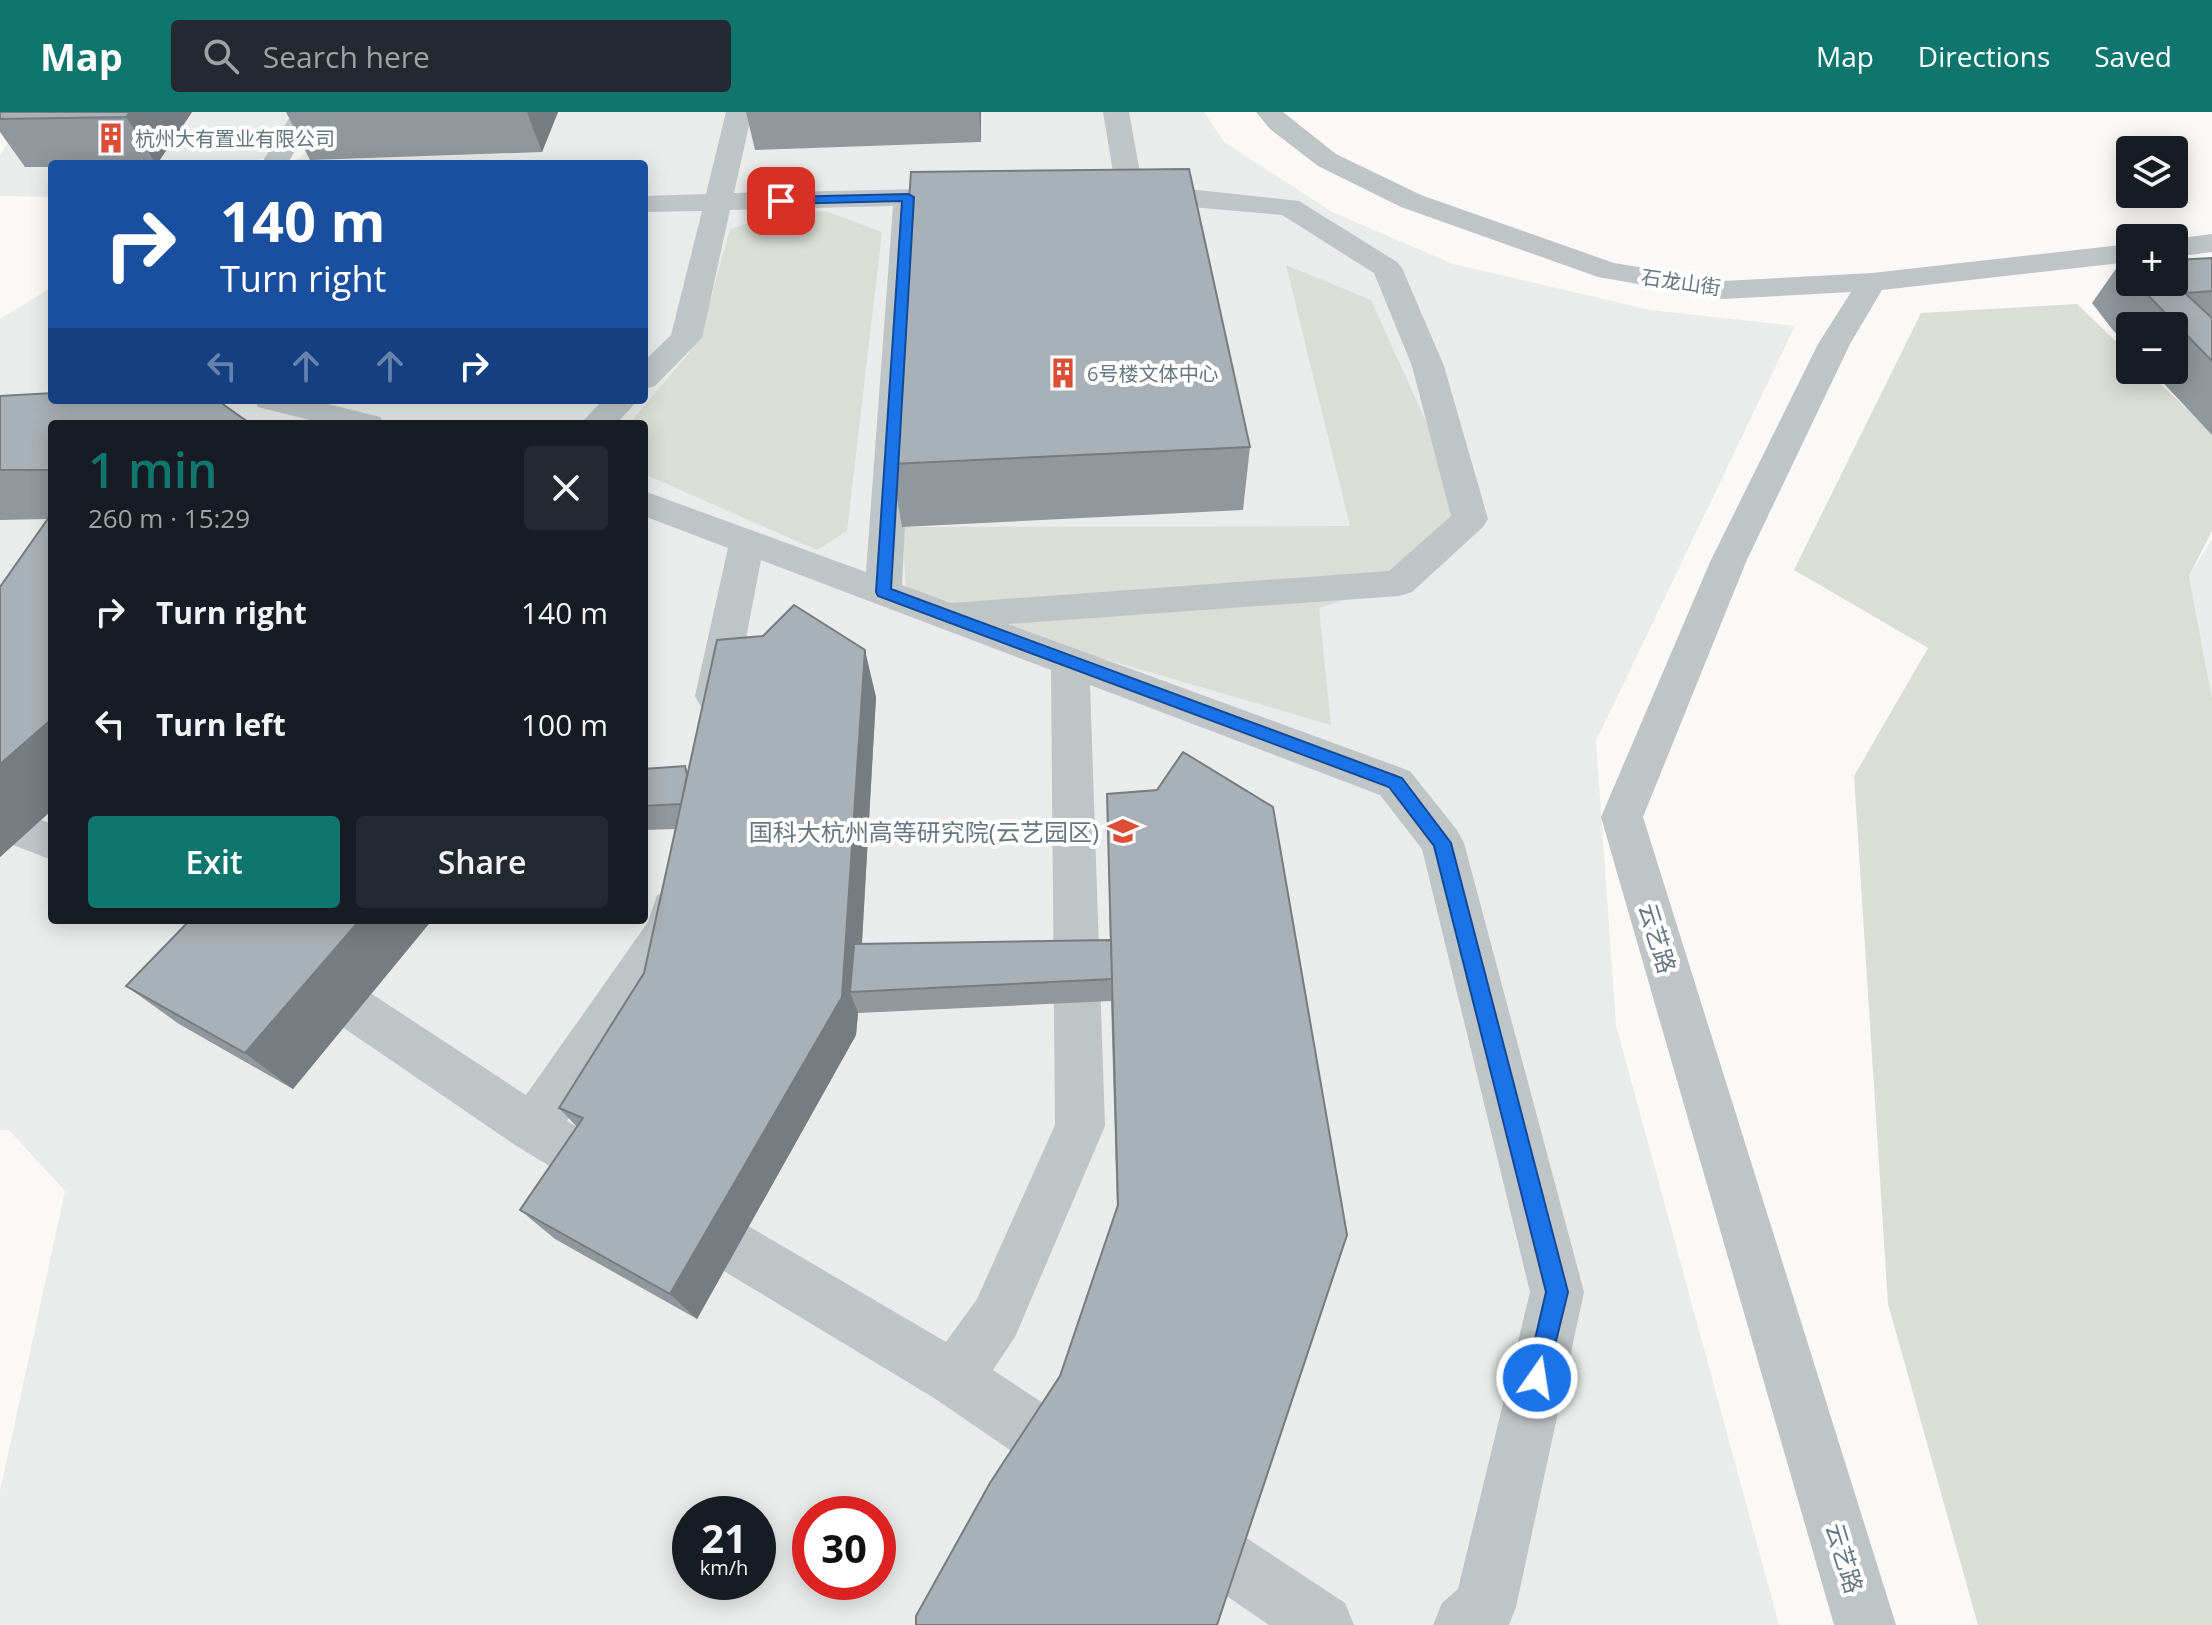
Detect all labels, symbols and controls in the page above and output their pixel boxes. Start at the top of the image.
search box [171,20,731,92]
text: Map [40,30,123,82]
icon: search [199,34,243,78]
text: Search here [263,36,430,77]
text: Map [1816,37,1874,75]
text: Directions [1918,37,2050,75]
text: Saved [2094,37,2172,75]
building icon: 杭州大有置业有限公司 [94,121,128,155]
place label: 杭州大有置业有限公司 [135,125,335,152]
map controls [2116,136,2188,384]
button: layers [2116,136,2188,208]
pin [747,167,815,235]
icon: arrive [759,179,803,223]
text: 140 m [220,182,386,258]
icon: right [88,192,192,296]
button: + [2116,224,2188,296]
text: Turn right [220,254,386,303]
street label: 石龙山街 [1640,263,1722,301]
button: − [2116,312,2188,384]
icon: left [200,344,244,388]
icon: ahead [284,344,328,388]
icon: ahead [368,344,412,388]
icon: right [452,344,496,388]
building icon: 6号楼文体中心 [1046,356,1080,390]
place label: 6号楼文体中心 [1087,360,1218,387]
text: 1 min [88,437,218,502]
button: close [524,446,608,530]
text: 260 m · 15:29 [88,500,250,536]
icon: right [88,590,132,634]
text: Turn right [156,592,307,633]
text: 140 m [521,592,608,633]
icon: left [88,702,132,746]
text: Turn left [156,704,286,745]
text: 100 m [521,704,608,745]
school or university icon: 国科大杭州高等研究院(云艺园区) [1106,814,1140,848]
place label: 国科大杭州高等研究院(云艺园区) [749,815,1099,848]
button: Exit [88,816,340,908]
button: Share [356,816,608,908]
street label: 云艺路 [1632,899,1684,977]
position arrow [1495,1336,1579,1420]
speed limit sign: 30 [792,1496,896,1600]
text: 21 [701,1510,747,1565]
street label: 云艺路 [1819,1519,1871,1597]
text: km/h [700,1554,748,1581]

